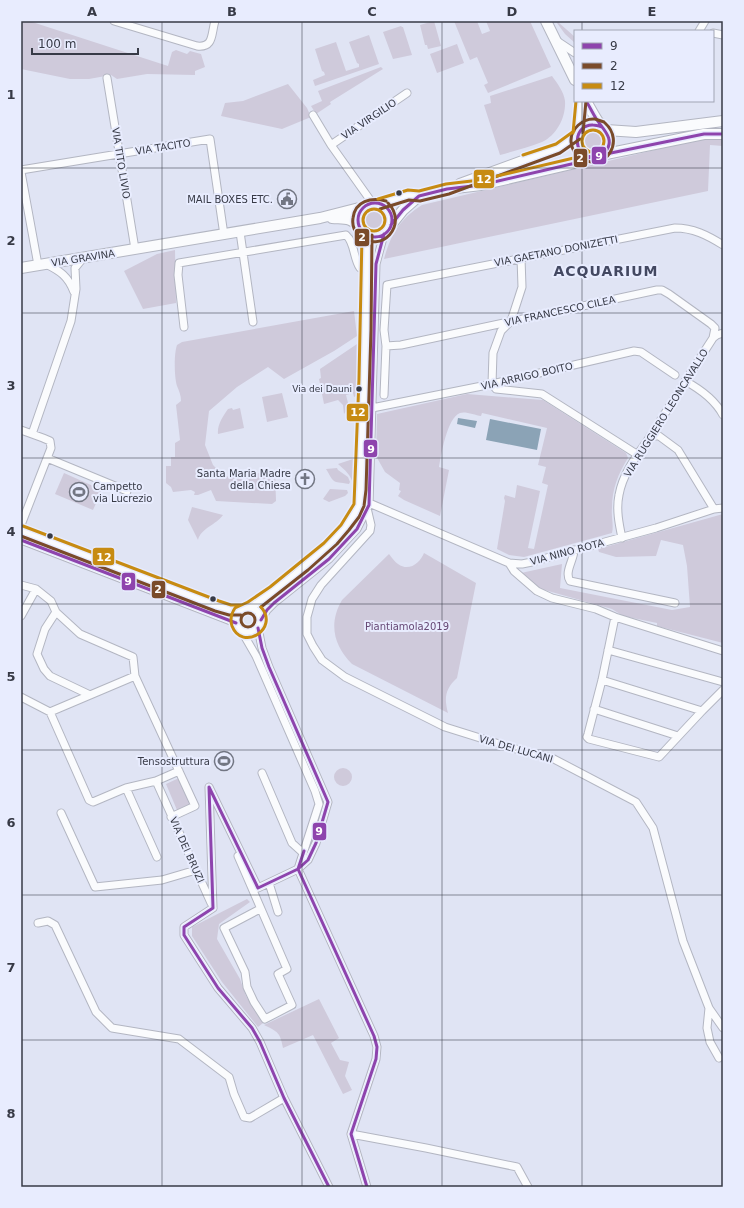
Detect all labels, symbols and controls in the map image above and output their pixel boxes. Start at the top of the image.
text: A [87,4,97,19]
text: B [227,4,237,19]
text: C [367,4,377,19]
text: D [507,4,518,19]
text: E [648,4,656,19]
scale bar [32,30,138,56]
legend [574,30,714,102]
text: 100 m [38,37,76,51]
text: 9 [610,39,618,53]
text: 2 [610,59,618,73]
text: 12 [610,79,625,93]
text: 1 [6,87,16,102]
street label: VIA VIRGILIO [340,97,399,141]
street label: VIA TITO LIVIO [110,126,132,200]
street label: VIA TACITO [135,137,192,157]
line badge: 9 [591,146,607,165]
line badge: 2 [573,148,588,168]
text: 9 [595,150,603,163]
text: 2 [576,152,584,165]
line badge: 12 [473,169,495,189]
text: 12 [476,173,492,186]
public building icon: MAIL BOXES ETC. [276,188,298,210]
unlabelled marker [394,188,404,198]
place label: MAIL BOXES ETC. [187,194,273,205]
line badge: 2 [354,228,370,247]
text: 2 [358,231,366,244]
text: 2 [6,233,16,248]
street label: VIA GAETANO DONIZETTI [493,234,619,268]
street label: VIA GRAVINA [50,248,116,268]
district label: ACQUARIUM [553,263,659,279]
street label: VIA FRANCESCO CILEA [504,294,616,328]
street label: VIA RUGGIERO LEONCAVALLO [622,347,710,479]
street label: VIA ARRIGO BOITO [480,360,574,392]
text: 3 [6,378,16,393]
place label: Via dei Dauni [292,384,352,394]
marker: Via dei Dauni [354,384,364,394]
line badge: 12 [346,403,369,422]
text: 12 [350,406,366,419]
line badge: 9 [363,439,378,458]
text: 9 [367,443,375,456]
place label: Santa Maria Madre della Chiesa [197,468,291,491]
church icon: Santa Maria Madre della Chiesa [294,468,316,490]
sports icon: Campetto via Lucrezio [68,481,90,503]
place label: Campetto via Lucrezio [93,481,152,504]
text: 4 [6,524,16,539]
unlabelled marker [45,531,55,541]
street label: VIA NINO ROTA [529,537,605,567]
line badge: 12 [92,547,115,566]
text: 12 [96,551,112,564]
line badge: 9 [121,572,136,591]
text: 9 [124,575,132,588]
line badge: 2 [151,580,166,599]
text: 2 [154,583,162,596]
unlabelled marker [208,594,218,604]
park label: Piantiamola2019 [365,621,449,632]
text: 5 [6,669,16,684]
street label: VIA DEI LUCANI [478,733,554,765]
sports icon: Tensostruttura [213,750,235,772]
place label: Tensostruttura [137,756,210,767]
text: 6 [6,815,16,830]
street label: VIA DEI BRUZI [168,815,206,885]
line badge: 9 [312,822,327,841]
text: 9 [315,825,323,838]
text: 7 [6,960,16,975]
text: 8 [6,1106,16,1121]

